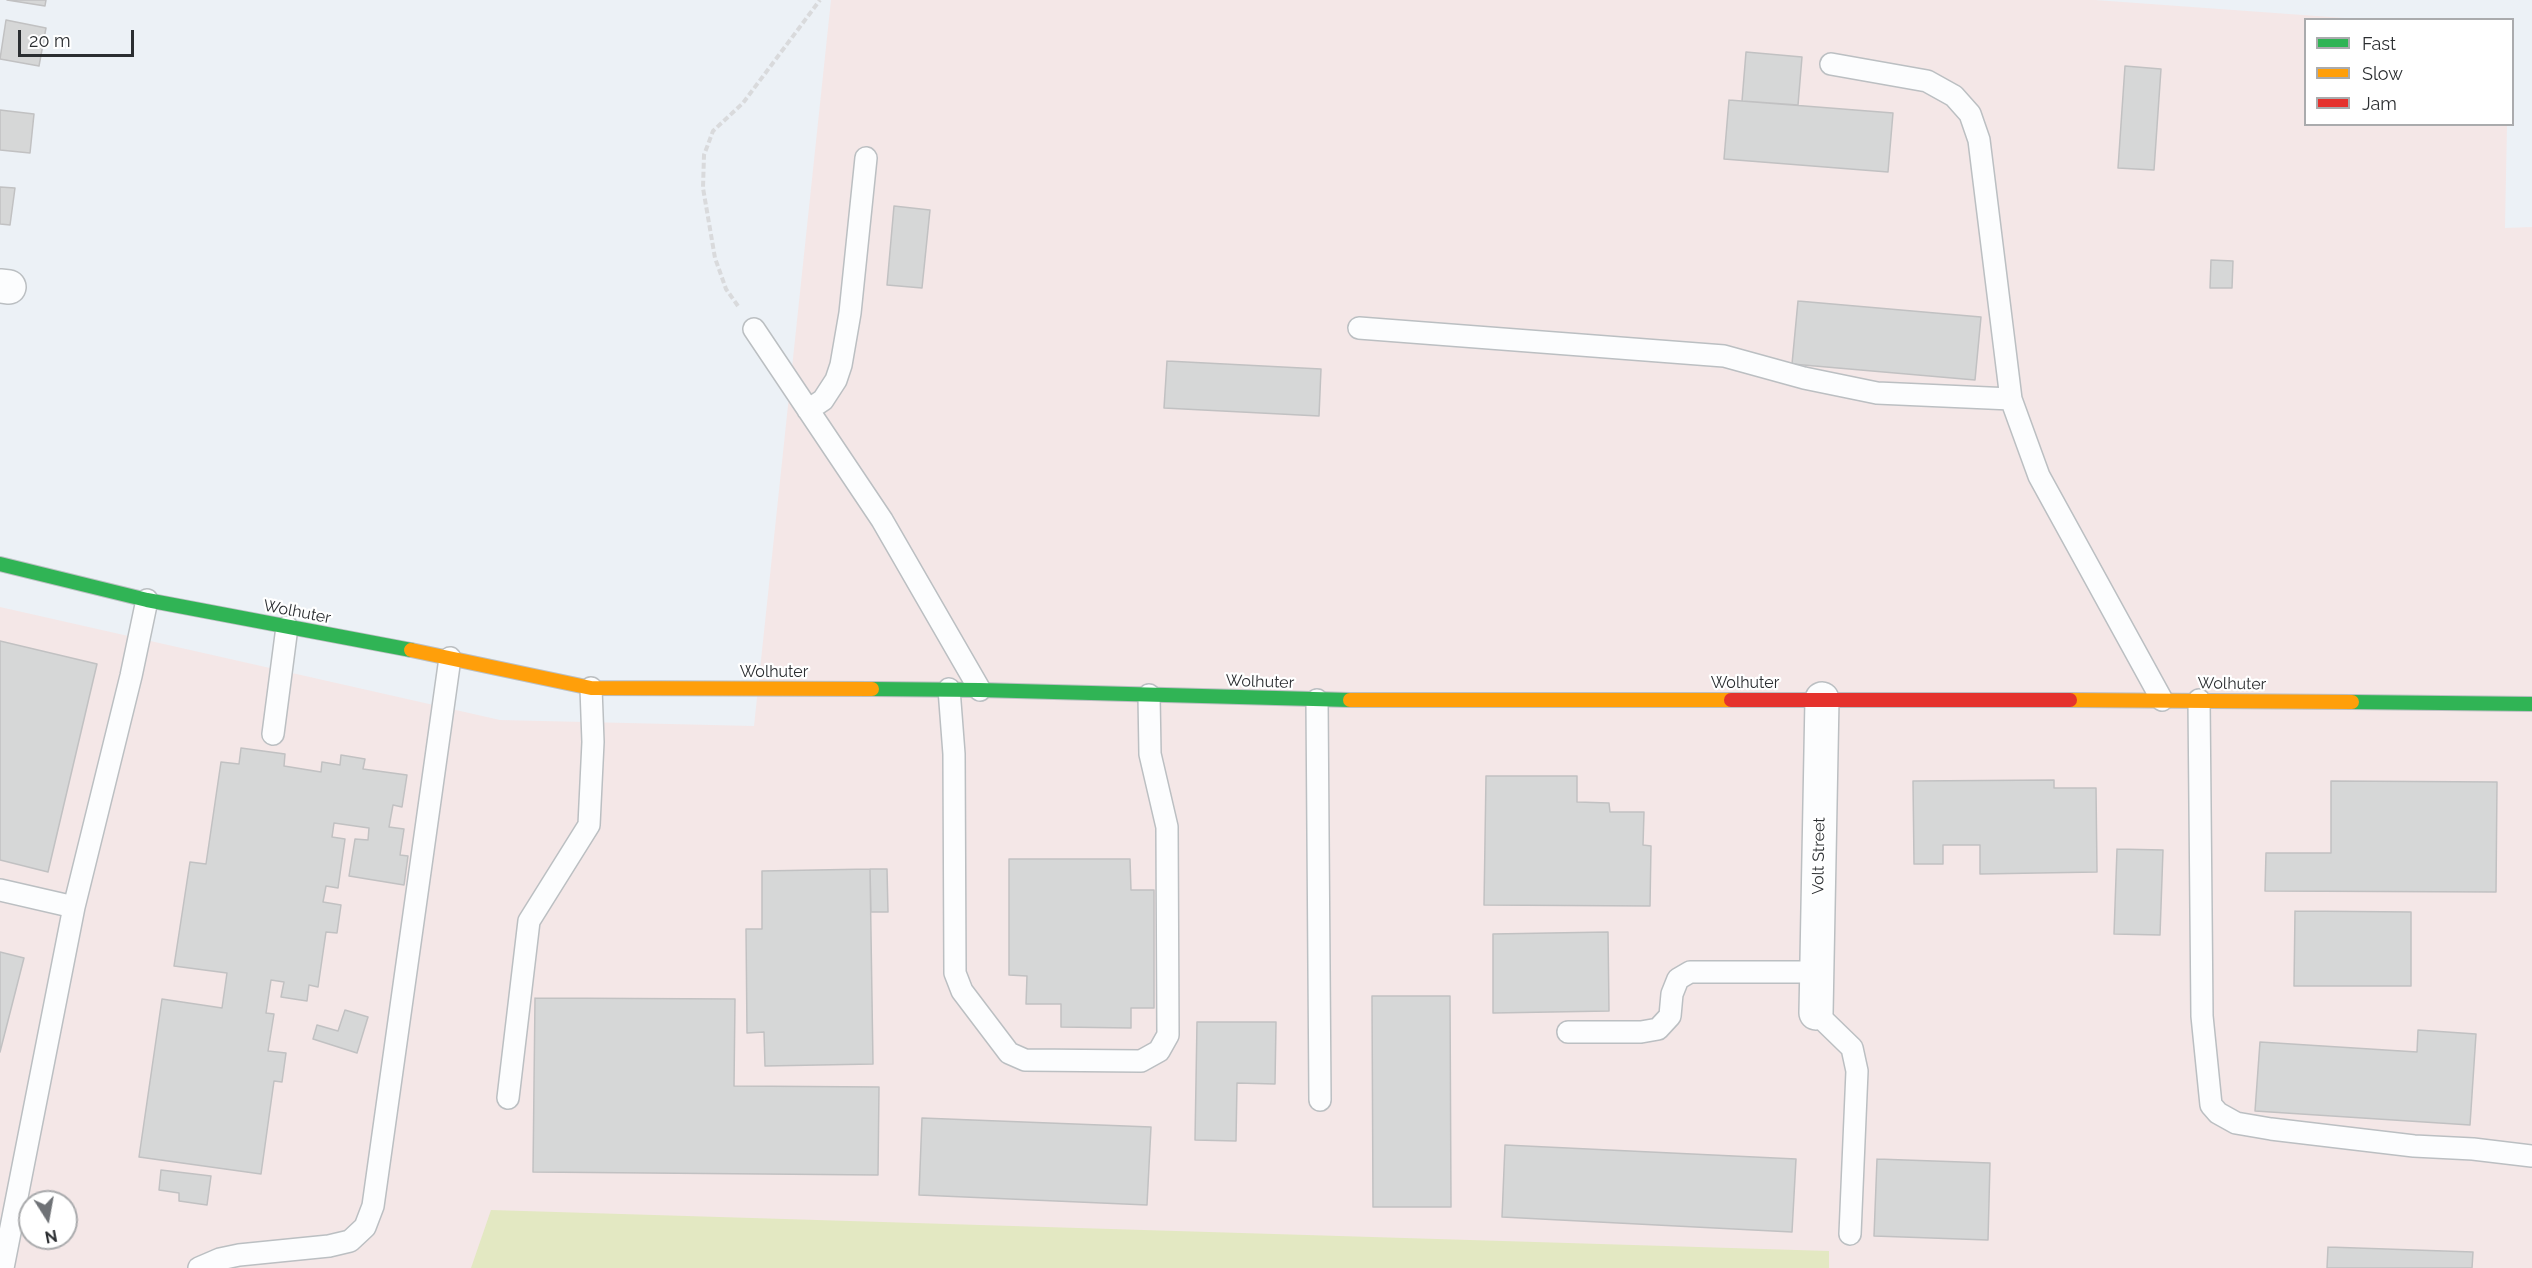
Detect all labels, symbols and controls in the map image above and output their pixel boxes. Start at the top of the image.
scale bar [21,18,136,56]
legend [2304,18,2514,126]
text: 20 m [29,30,71,51]
text: Fast [2362,33,2396,54]
text: Slow [2362,63,2403,84]
text: Jam [2362,93,2397,114]
street label: Wolhuter [261,596,333,628]
street label: Wolhuter [740,662,808,682]
street label: Wolhuter [1225,671,1295,693]
street label: Wolhuter [1711,673,1779,693]
street label: Wolhuter [2198,674,2266,694]
street label: Volt Street [1809,817,1829,895]
north arrow [18,1190,78,1250]
text: N [43,1226,59,1247]

